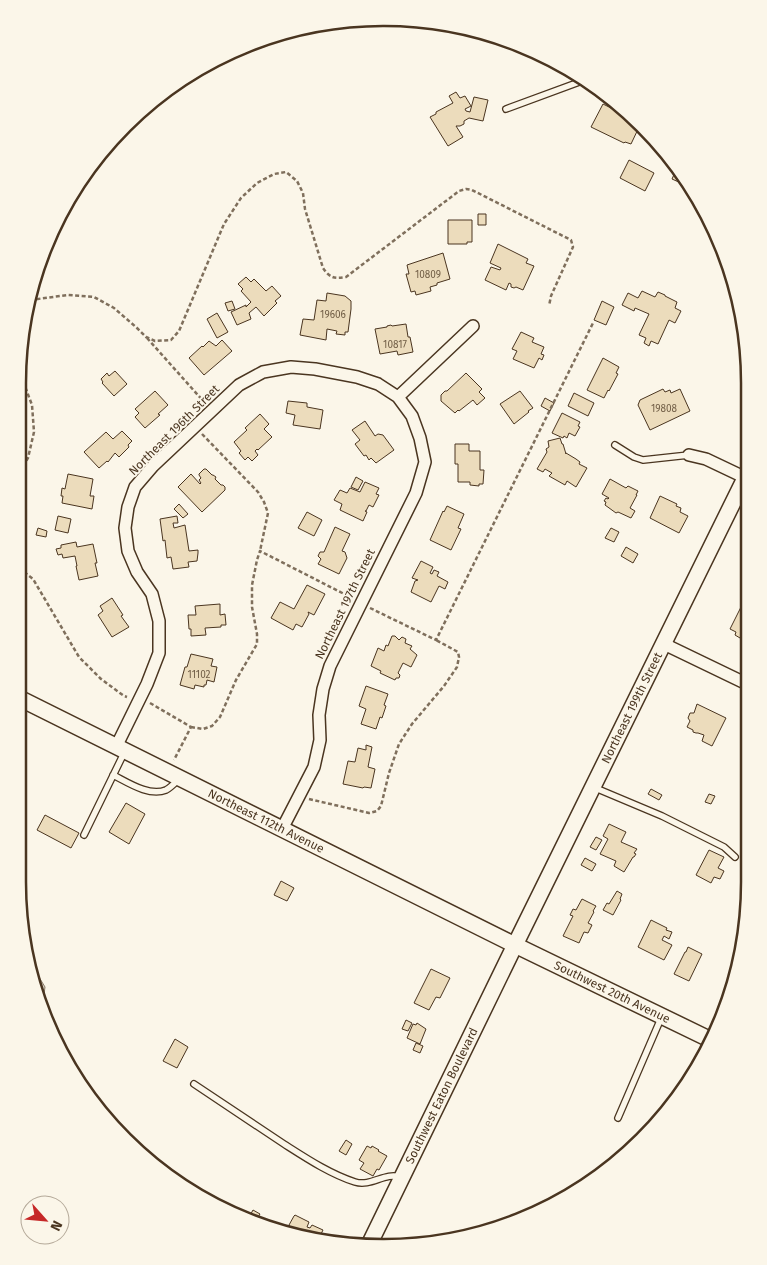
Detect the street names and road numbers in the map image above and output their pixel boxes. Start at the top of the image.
street label: Northeast 196th Street [126,381,223,478]
street label: Northeast 197th Street [312,546,378,661]
street label: Northeast 199th Street [599,649,665,766]
street label: Northeast 112th Avenue [206,786,326,856]
street label: Southwest 20th Avenue [552,958,672,1026]
street label: Southwest Eaton Boulevard [403,1025,481,1166]

